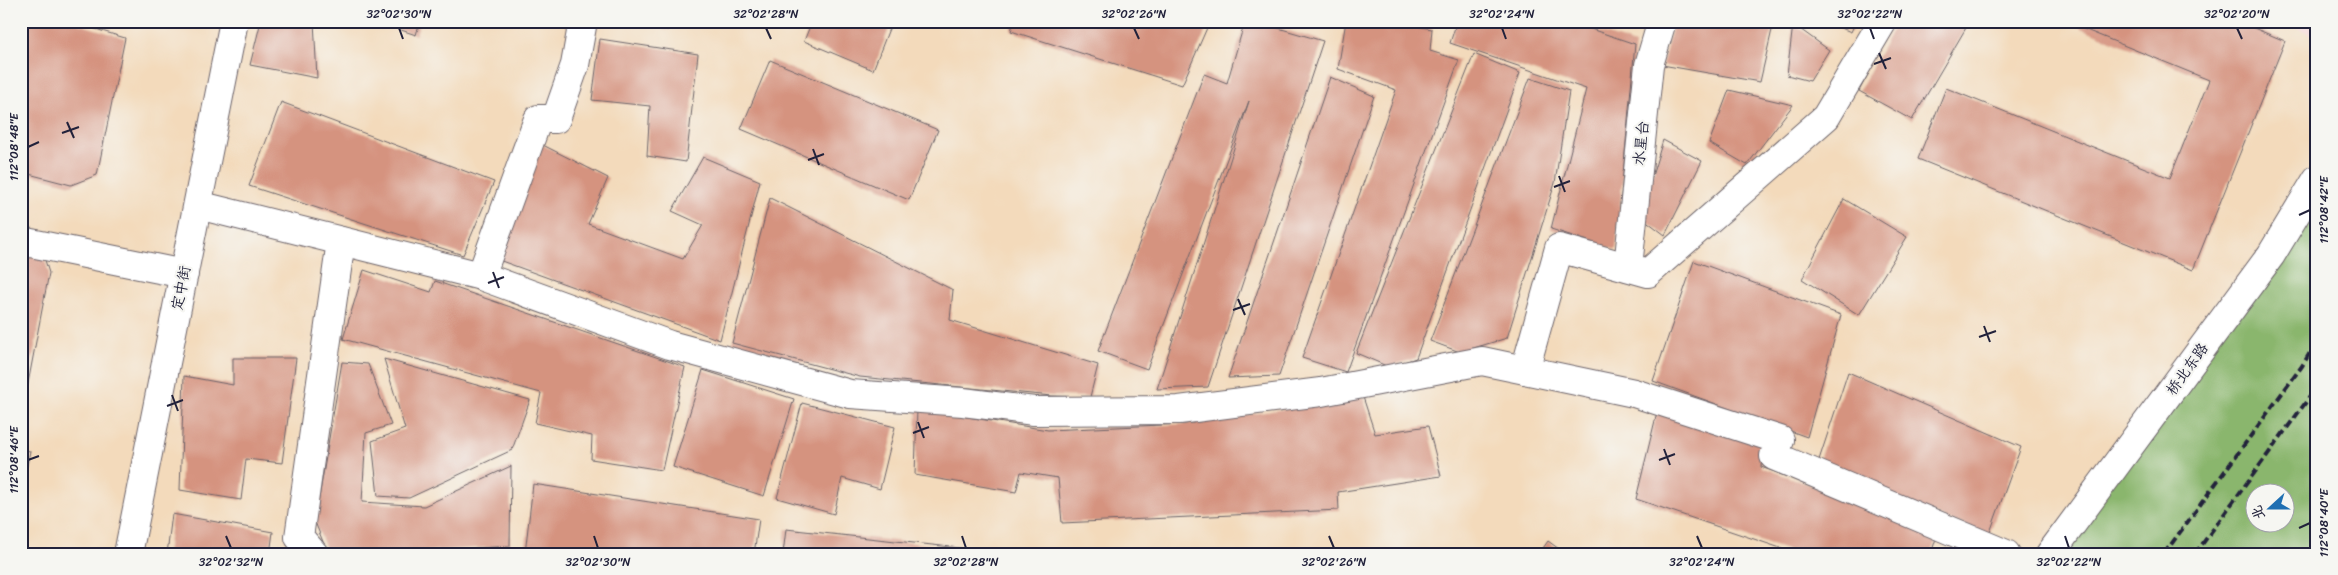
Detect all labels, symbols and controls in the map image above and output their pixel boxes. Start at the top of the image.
text: 32°02'30"N [366,3,432,25]
text: 32°02'28"N [733,3,799,25]
text: 32°02'26"N [1102,3,1167,25]
text: 32°02'24"N [1469,3,1535,25]
text: 32°02'22"N [1838,3,1903,25]
text: 32°02'20"N [2204,3,2270,25]
text: 112°08'48"E [3,112,25,181]
street label: 水星台 [1626,119,1656,167]
text: 112°08'42"E [2313,175,2335,244]
street label: 定中街 [164,263,198,313]
street label: 桥北东路 [2159,337,2215,401]
text: 112°08'46"E [3,425,25,494]
north arrow [2246,482,2296,532]
text: 112°08'40"E [2313,487,2335,557]
text: 北 [2244,501,2273,523]
text: 32°02'32"N [199,551,264,573]
text: 32°02'30"N [565,551,631,573]
text: 32°02'28"N [933,551,999,573]
text: 32°02'26"N [1302,551,1367,573]
text: 32°02'24"N [1669,551,1735,573]
text: 32°02'22"N [2037,551,2102,573]

